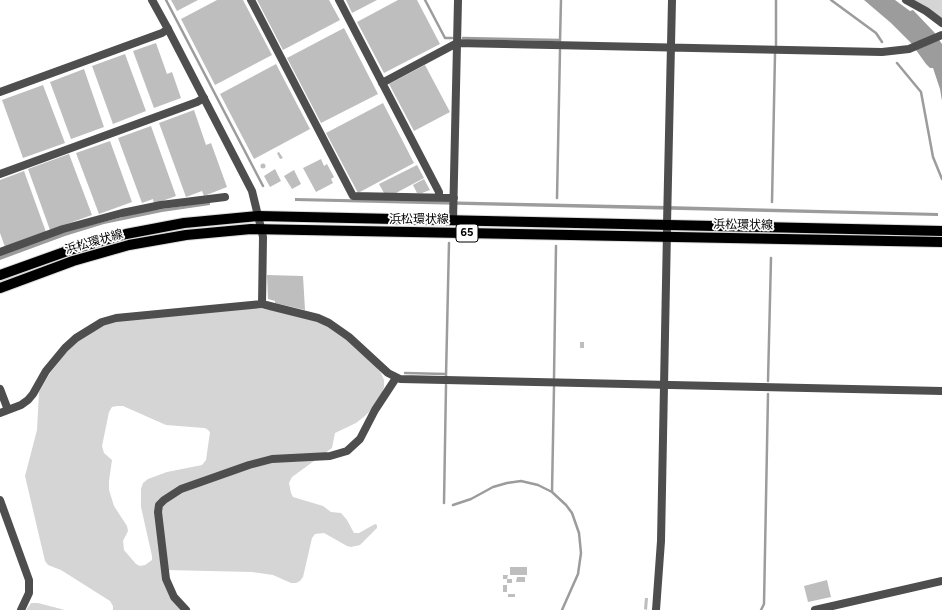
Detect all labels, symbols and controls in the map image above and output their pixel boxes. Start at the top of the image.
street label: 浜松環状線 [389,212,449,226]
street label: 浜松環状線 [713,217,773,233]
road number: 65 [456,224,478,242]
street label: 浜松環状線 [63,227,125,257]

